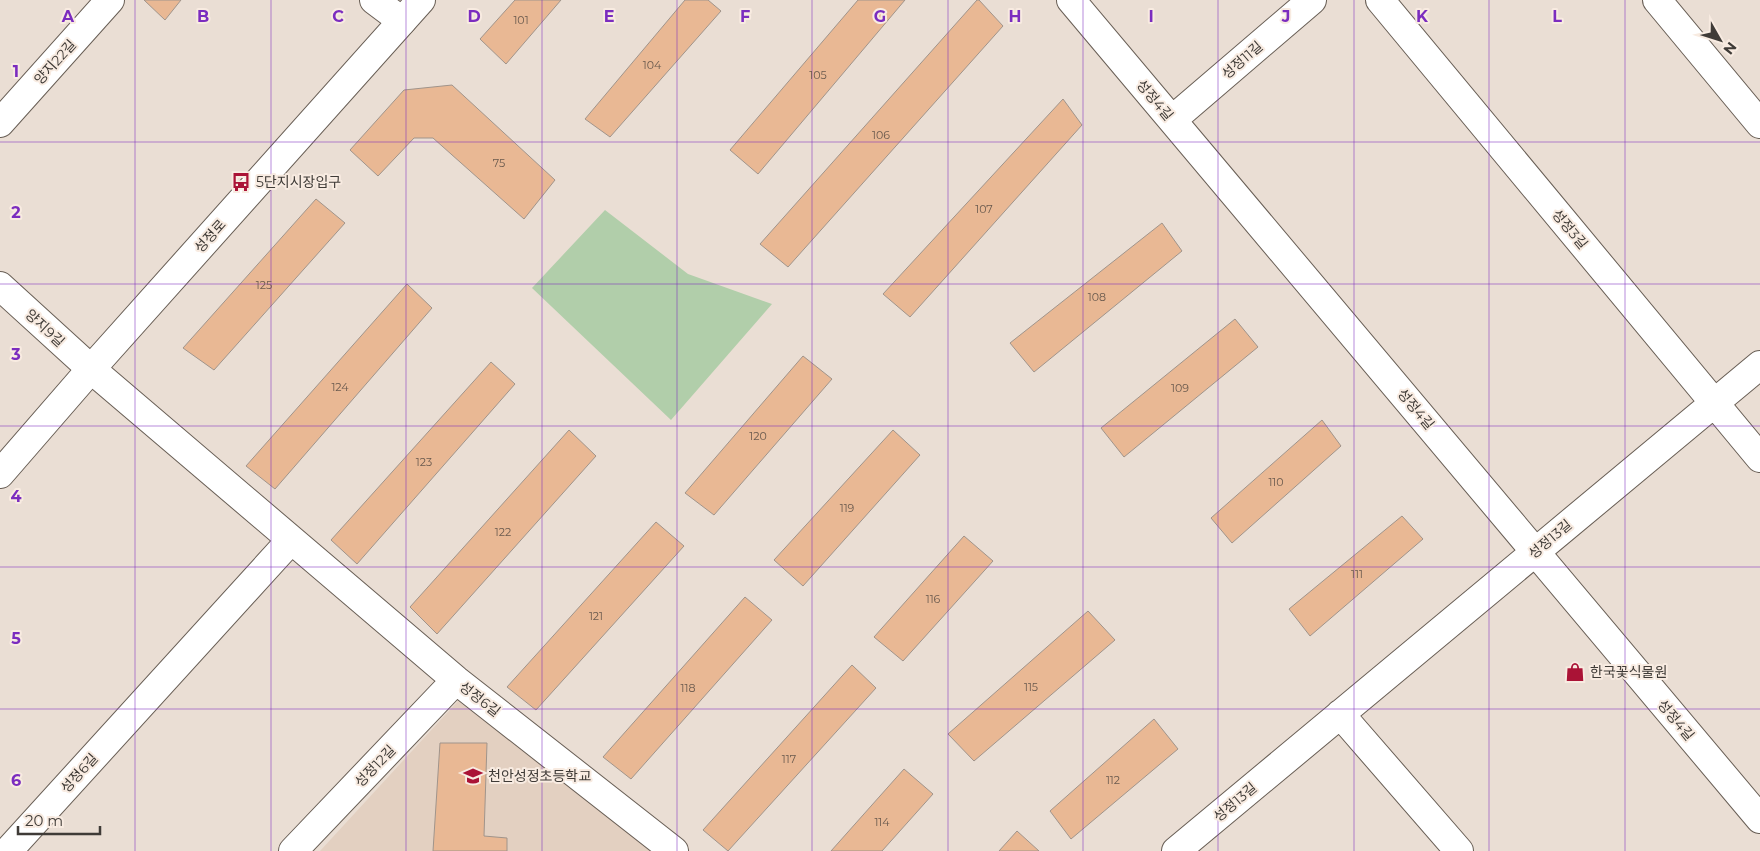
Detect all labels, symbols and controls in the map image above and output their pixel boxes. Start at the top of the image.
text: A [61,7,75,26]
text: B [197,7,209,26]
text: C [332,7,344,26]
text: D [467,7,481,26]
text: E [604,7,614,26]
text: F [740,7,750,26]
text: G [874,7,886,26]
text: H [1009,7,1021,26]
text: I [1148,7,1154,26]
text: J [1281,7,1290,26]
text: K [1416,7,1429,26]
text: L [1552,7,1562,26]
house number: 101 [513,13,529,27]
north arrow [1695,15,1745,65]
street label: 양지22길 [30,36,80,88]
street label: 성정11길 [1218,37,1266,83]
text: N [1720,38,1741,58]
house number: 104 [643,58,662,72]
text: 1 [13,62,19,81]
house number: 105 [809,68,827,82]
street label: 성정4길 [1133,76,1177,124]
house number: 106 [872,128,890,142]
house number: 75 [493,156,505,170]
bus stop icon: 5단지시장입구 [230,171,252,193]
place label: 5단지시장입구 [256,173,341,191]
house number: 107 [975,202,993,216]
text: 2 [11,203,21,222]
street label: 성정3길 [1548,205,1592,253]
street label: 성정로 [190,216,230,256]
house number: 125 [256,278,272,292]
house number: 108 [1088,290,1106,304]
street label: 양지9길 [22,305,68,351]
text: 3 [10,345,21,364]
house number: 124 [331,380,349,394]
house number: 109 [1171,381,1189,395]
street label: 성정4길 [1394,385,1438,433]
house number: 120 [749,429,767,443]
house number: 123 [416,455,432,469]
house number: 110 [1268,475,1284,489]
text: 4 [10,487,22,506]
house number: 119 [840,501,855,515]
street label: 성정13길 [1524,516,1576,562]
house number: 122 [495,525,511,539]
house number: 111 [1351,567,1363,581]
house number: 116 [926,592,941,606]
house number: 121 [589,609,603,623]
text: 5 [11,629,21,648]
shop icon: 한국꽃식물원 [1564,661,1586,683]
place label: 한국꽃식물원 [1590,663,1667,681]
street label: 성정6길 [456,677,504,721]
house number: 115 [1024,680,1038,694]
house number: 118 [681,681,695,695]
street label: 성정4길 [1654,696,1698,744]
street label: 성정12길 [351,741,399,791]
street label: 성정6길 [57,749,101,797]
house number: 117 [782,752,796,766]
school or university icon: 천안성정초등학교 [462,765,484,787]
place label: 천안성정초등학교 [488,767,591,785]
text: 6 [11,771,21,790]
house number: 112 [1106,773,1120,787]
street label: 성정13길 [1209,779,1261,825]
scale bar [18,804,100,836]
text: 20 m [25,811,63,830]
house number: 114 [874,815,890,829]

